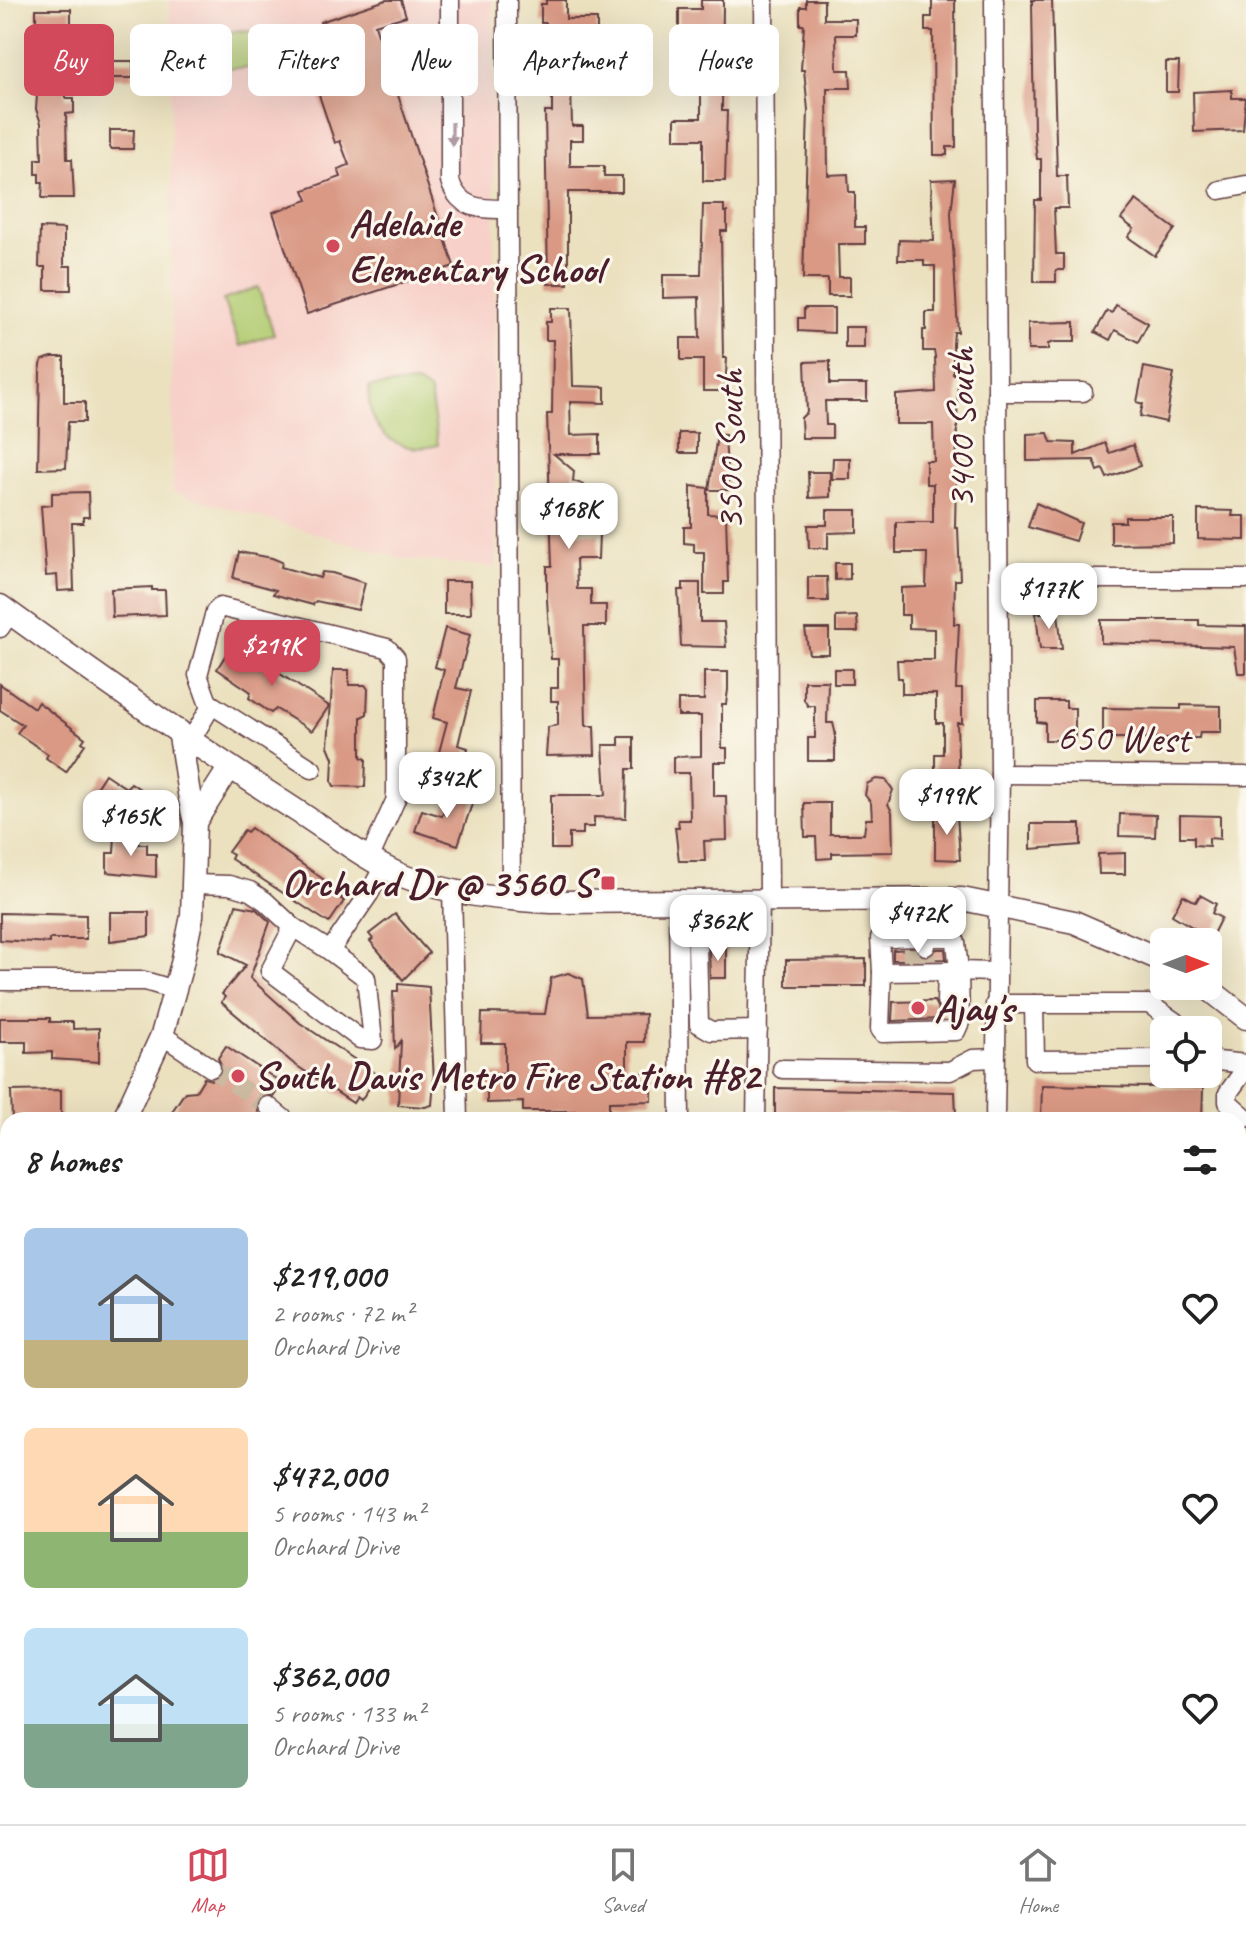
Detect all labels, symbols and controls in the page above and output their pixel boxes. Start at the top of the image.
chip: Buy [24,24,114,96]
chip: Rent [130,24,232,96]
chip: Filters [248,24,365,96]
chip: New [381,24,478,96]
chip: Apartment [494,24,653,96]
chip: House [669,24,779,96]
one-way arrow [446,122,458,147]
place label: Adelaide Elementary School [349,198,610,294]
marker: Adelaide Elementary School [324,237,342,255]
street label: 3400 South [936,346,986,509]
street label: 3500 South [705,368,755,531]
pin: $168K [513,483,625,551]
text: $168K [539,492,599,525]
pin: $177K [993,563,1105,631]
text: $177K [1019,572,1079,605]
pin: $219K [216,620,328,688]
text: $219K [242,629,302,662]
street label: 650 West [1056,712,1194,764]
pin: $342K [391,752,503,820]
text: $342K [417,761,477,794]
pin: $199K [891,769,1003,837]
text: $199K [917,778,977,811]
pin: $165K [75,790,187,858]
text: $165K [101,799,161,832]
place label: Orchard Dr @ 3560 S [282,858,601,908]
marker: Orchard Dr @ 3560 S [599,874,617,892]
pin: $472K [862,887,974,955]
pin: $362K [662,895,774,963]
text: $472K [888,896,948,929]
text: $362K [688,904,748,937]
north arrow [1150,928,1222,1000]
map controls [1150,928,1222,1088]
place label: Ajay's [934,983,1018,1033]
marker: Ajay's [909,999,927,1017]
button: locate [1150,1016,1222,1088]
place label: South Davis Metro Fire Station #82 [254,1051,764,1101]
marker: South Davis Metro Fire Station #82 [229,1067,247,1085]
icon: filters [1178,1138,1222,1182]
text: 8 homes [24,1139,120,1182]
text: $219,000 [272,1254,385,1297]
icon: home [88,1260,184,1356]
icon: heart [1178,1286,1222,1330]
text: 2 rooms · 72 m² [272,1297,413,1330]
text: Orchard Drive [272,1330,399,1363]
text: $472,000 [272,1454,386,1497]
icon: home [88,1460,184,1556]
icon: heart [1178,1486,1222,1530]
text: 5 rooms · 143 m² [272,1497,424,1530]
text: Orchard Drive [272,1530,399,1563]
text: $362,000 [272,1654,387,1697]
icon: home [88,1660,184,1756]
icon: heart [1178,1686,1222,1730]
text: 5 rooms · 133 m² [272,1697,424,1730]
text: Orchard Drive [272,1730,399,1763]
tab: Map [186,1843,230,1919]
tab: Saved [601,1843,645,1919]
tab: Home [1016,1843,1060,1919]

